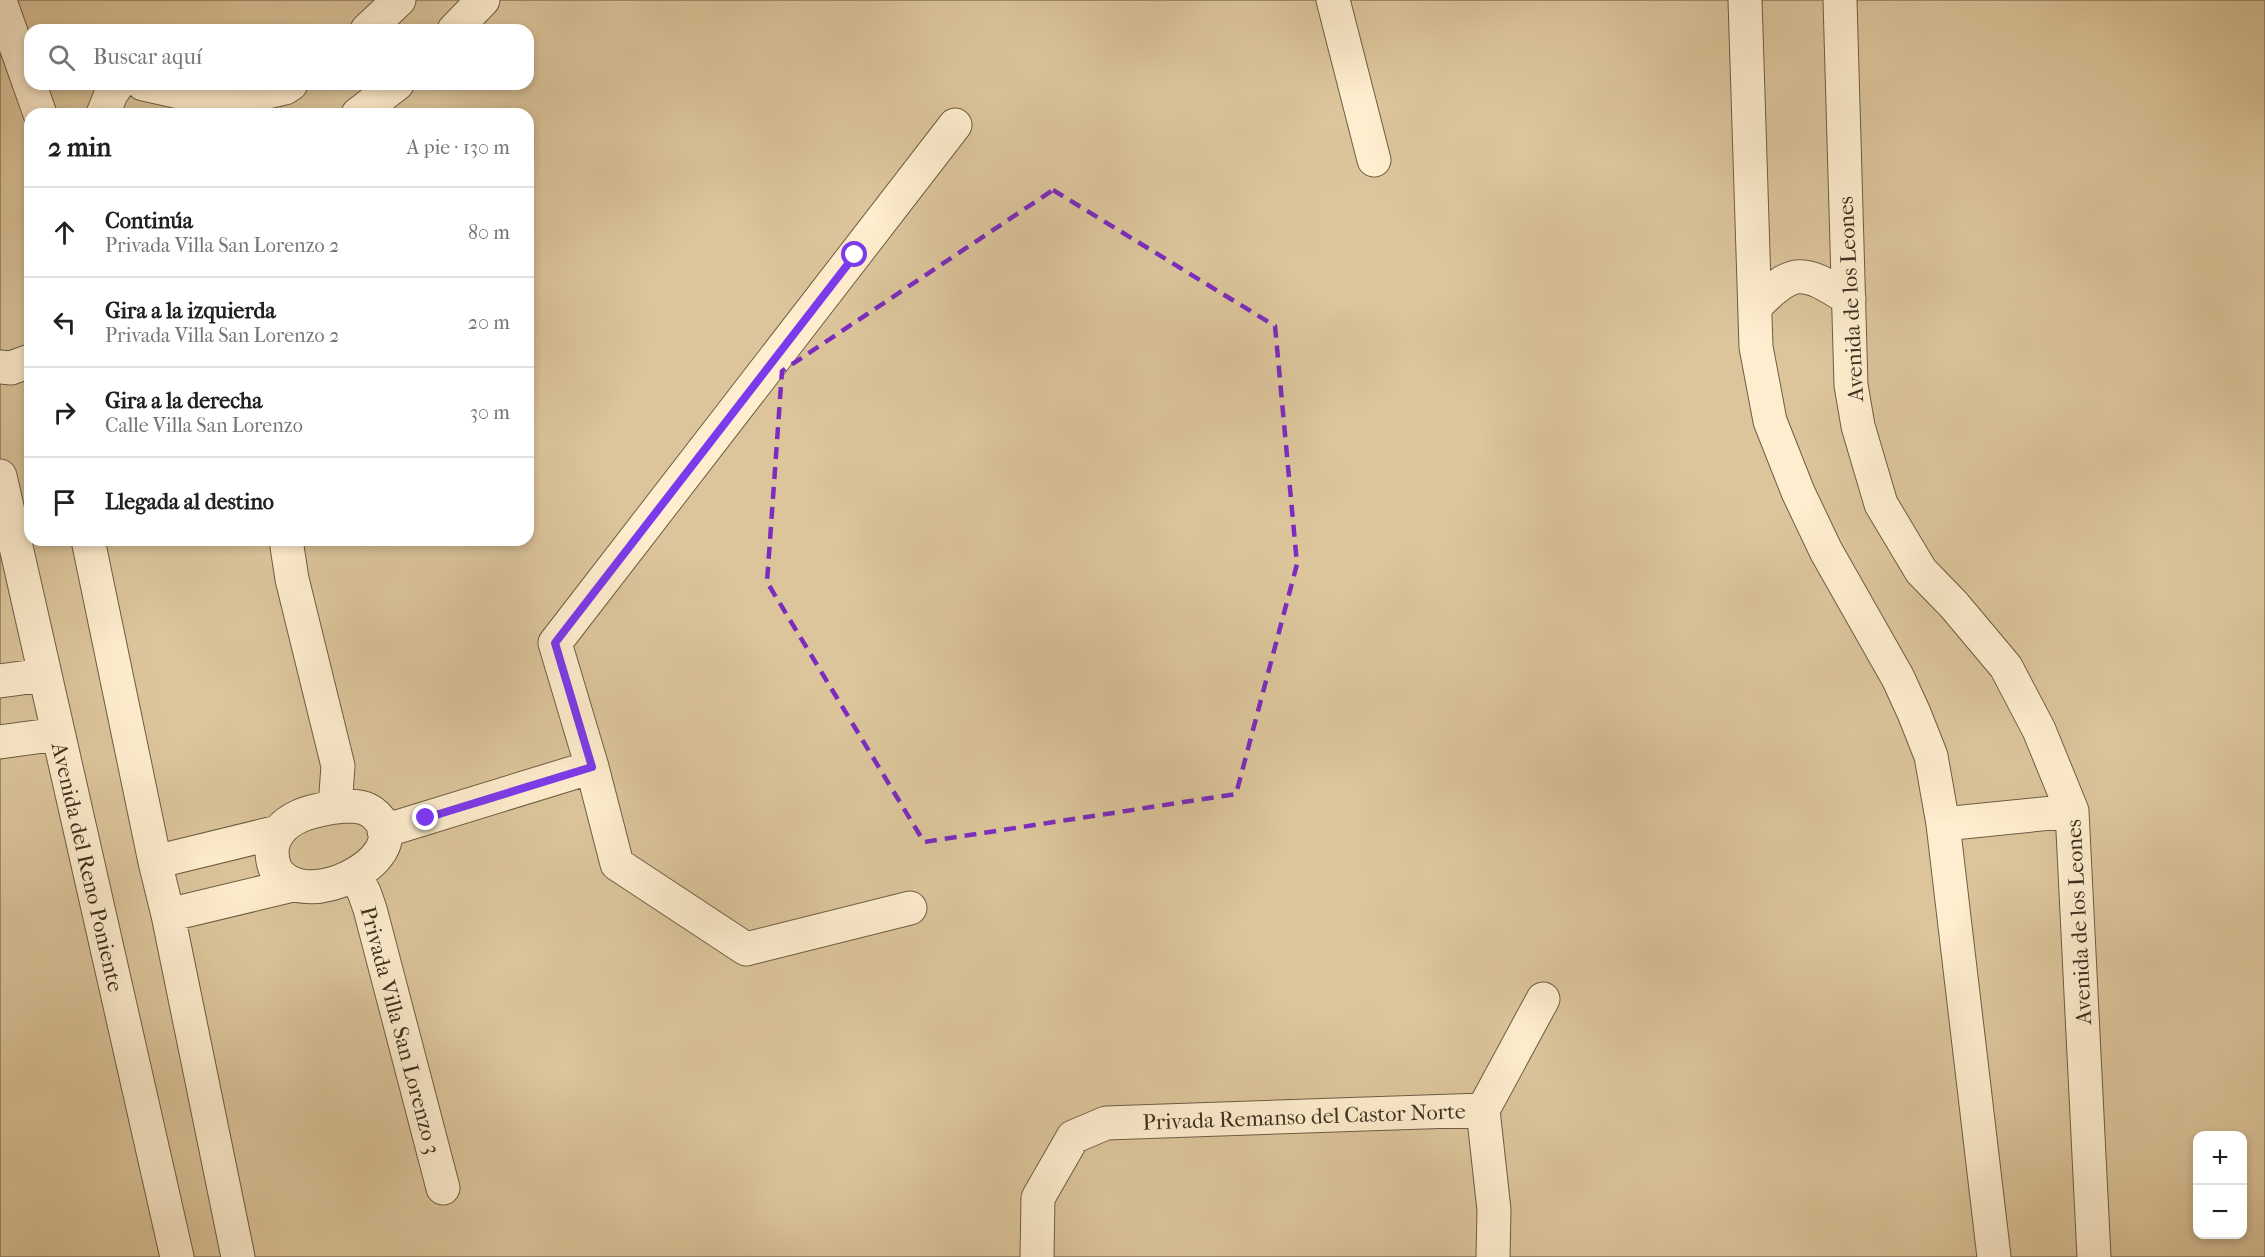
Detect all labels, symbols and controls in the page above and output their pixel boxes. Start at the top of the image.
search box [24,24,534,90]
icon: search [45,41,78,74]
text: Buscar aquí [93,44,202,70]
text: 2 min [48,132,111,163]
text: A pie · 130 m [406,136,510,159]
street label: Avenida de los Leones [1833,196,1869,403]
text: Continúa [105,208,193,234]
icon: ahead [48,216,81,249]
text: 80 m [468,221,510,244]
text: Privada Villa San Lorenzo 2 [105,234,339,257]
route start [841,241,867,267]
text: Gira a la izquierda [105,298,276,324]
icon: left [48,306,81,339]
text: 20 m [468,311,510,334]
text: Privada Villa San Lorenzo 2 [105,324,339,347]
text: Gira a la derecha [105,388,262,414]
icon: right [48,396,81,429]
text: 30 m [470,401,510,424]
text: Calle Villa San Lorenzo [105,414,303,437]
icon: arrive [48,486,81,519]
text: Llegada al destino [105,489,274,515]
street label: Avenida del Reno Poniente [45,739,128,995]
route end [412,804,438,830]
street label: Avenida de los Leones [2061,819,2097,1026]
street label: Privada Villa San Lorenzo 3 [354,904,446,1157]
street label: Privada Remanso del Castor Norte [1142,1098,1466,1136]
map controls [2193,1131,2247,1239]
button: + [2193,1131,2247,1185]
button: − [2193,1185,2247,1239]

